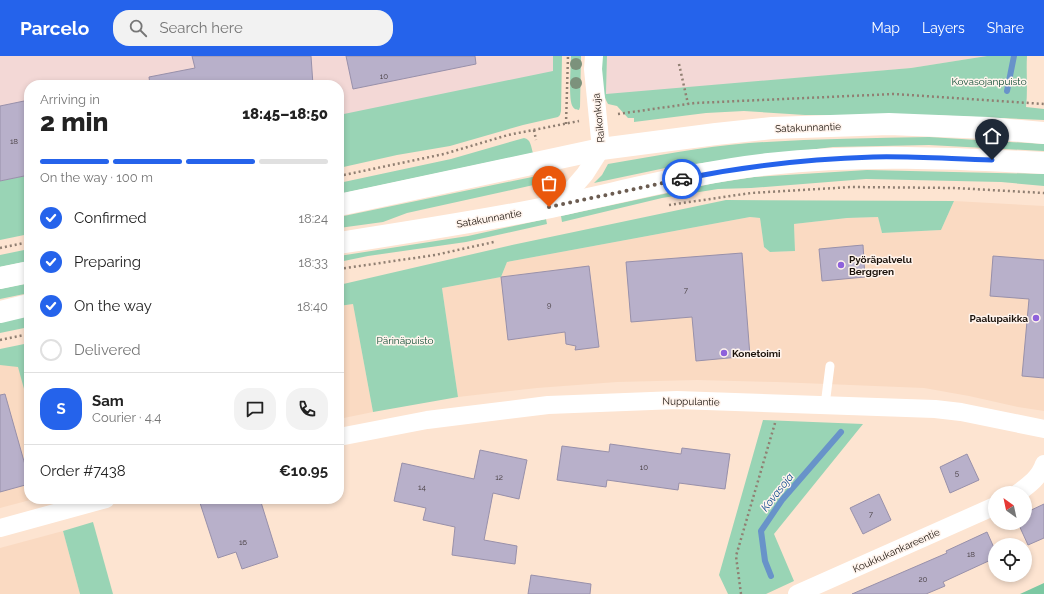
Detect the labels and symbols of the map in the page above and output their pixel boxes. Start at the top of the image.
house number: 10 [380,71,388,81]
park label: Kovasojanpuisto [951,76,1027,87]
street label: Raikonkuja [590,93,607,143]
pin [975,119,1009,160]
street label: Satakunnantie [775,121,841,134]
house number: 18 [10,136,18,146]
courier [662,159,702,199]
pin [532,166,566,207]
street label: Satakunnantie [456,207,523,230]
place label: Pyöräpalvelu Berggren [849,254,912,277]
marker: Pyöräpalvelu Berggren [836,260,846,270]
house number: 7 [684,285,689,295]
house number: 9 [547,300,552,310]
place label: Paalupaikka [970,313,1028,324]
marker: Paalupaikka [1031,313,1041,323]
park label: Pärinäpuisto [377,335,434,346]
marker: Konetoimi [719,348,729,358]
place label: Konetoimi [732,348,781,359]
street label: Nuppulantie [662,396,720,408]
house number: 10 [640,462,648,472]
house number: 5 [955,468,960,478]
water label: Kovasoja [758,470,797,514]
house number: 12 [495,472,503,482]
house number: 14 [418,482,427,492]
north arrow [988,486,1032,530]
house number: 7 [869,509,874,519]
street label: Koukkukankareentie [851,526,942,575]
house number: 16 [239,537,247,547]
house number: 18 [967,549,975,559]
house number: 20 [918,574,928,584]

